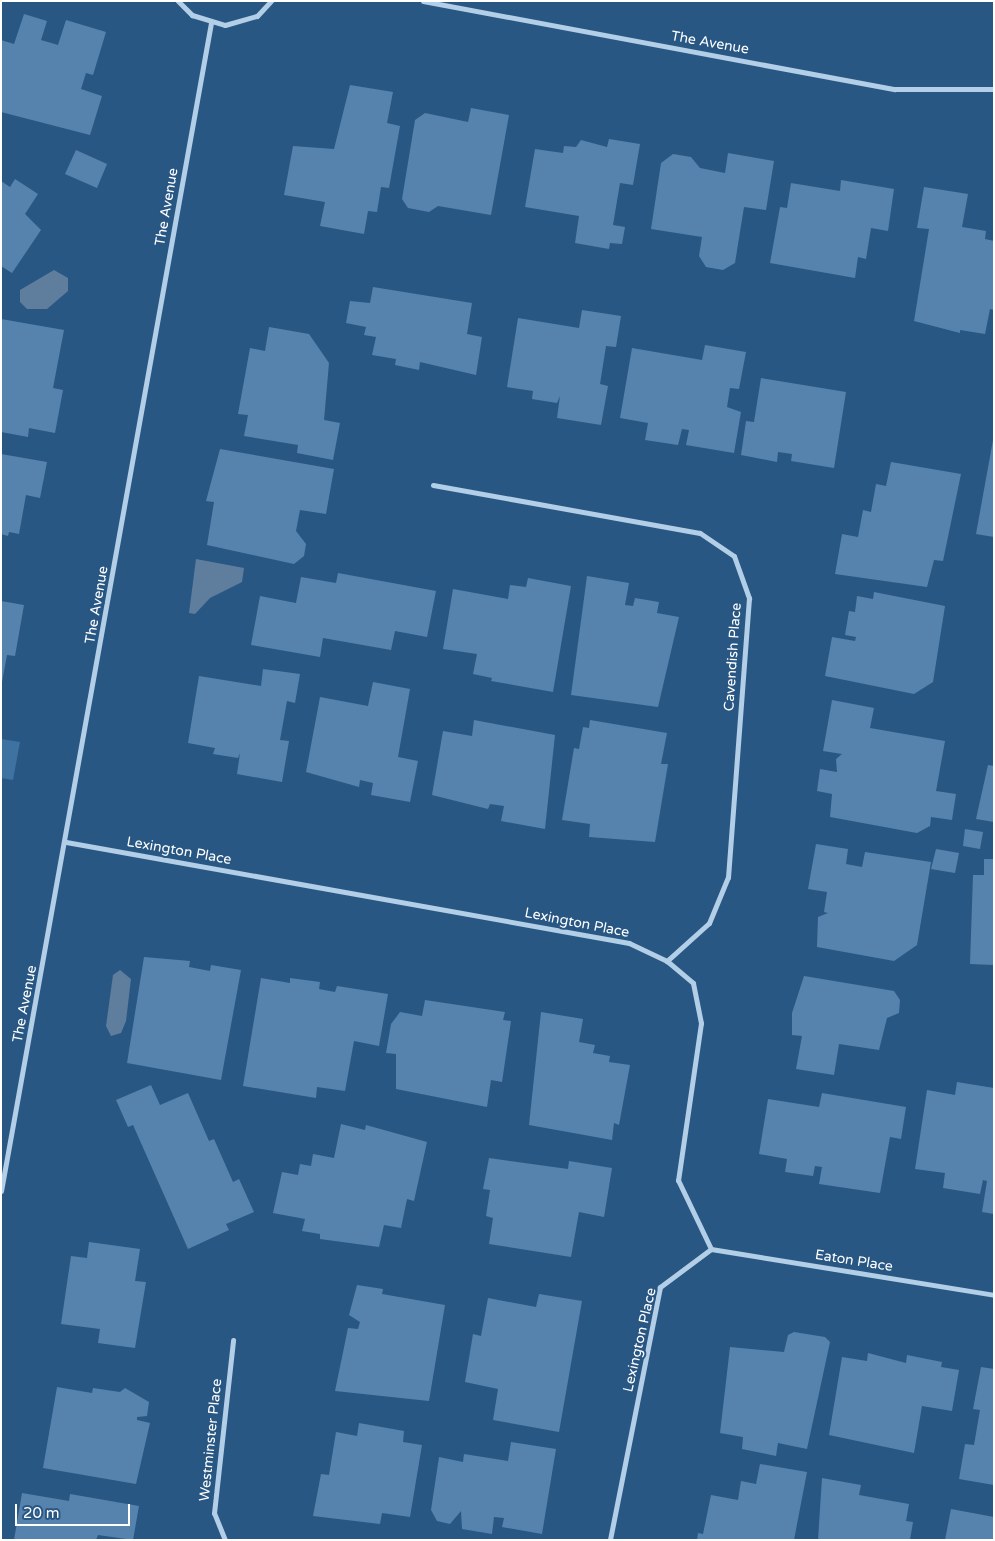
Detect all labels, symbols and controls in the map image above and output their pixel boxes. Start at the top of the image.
street label: The Avenue [670,28,750,58]
street label: The Avenue [152,167,182,247]
street label: The Avenue [82,565,112,645]
street label: Cavendish Place [721,602,745,712]
street label: Lexington Place [125,834,233,868]
street label: Lexington Place [523,905,631,941]
street label: The Avenue [9,964,41,1044]
street label: Eaton Place [814,1247,894,1275]
street label: Lexington Place [620,1286,660,1394]
street label: Westminster Place [196,1378,226,1502]
scale bar [18,1494,132,1526]
text: 20 m [23,1504,60,1522]

